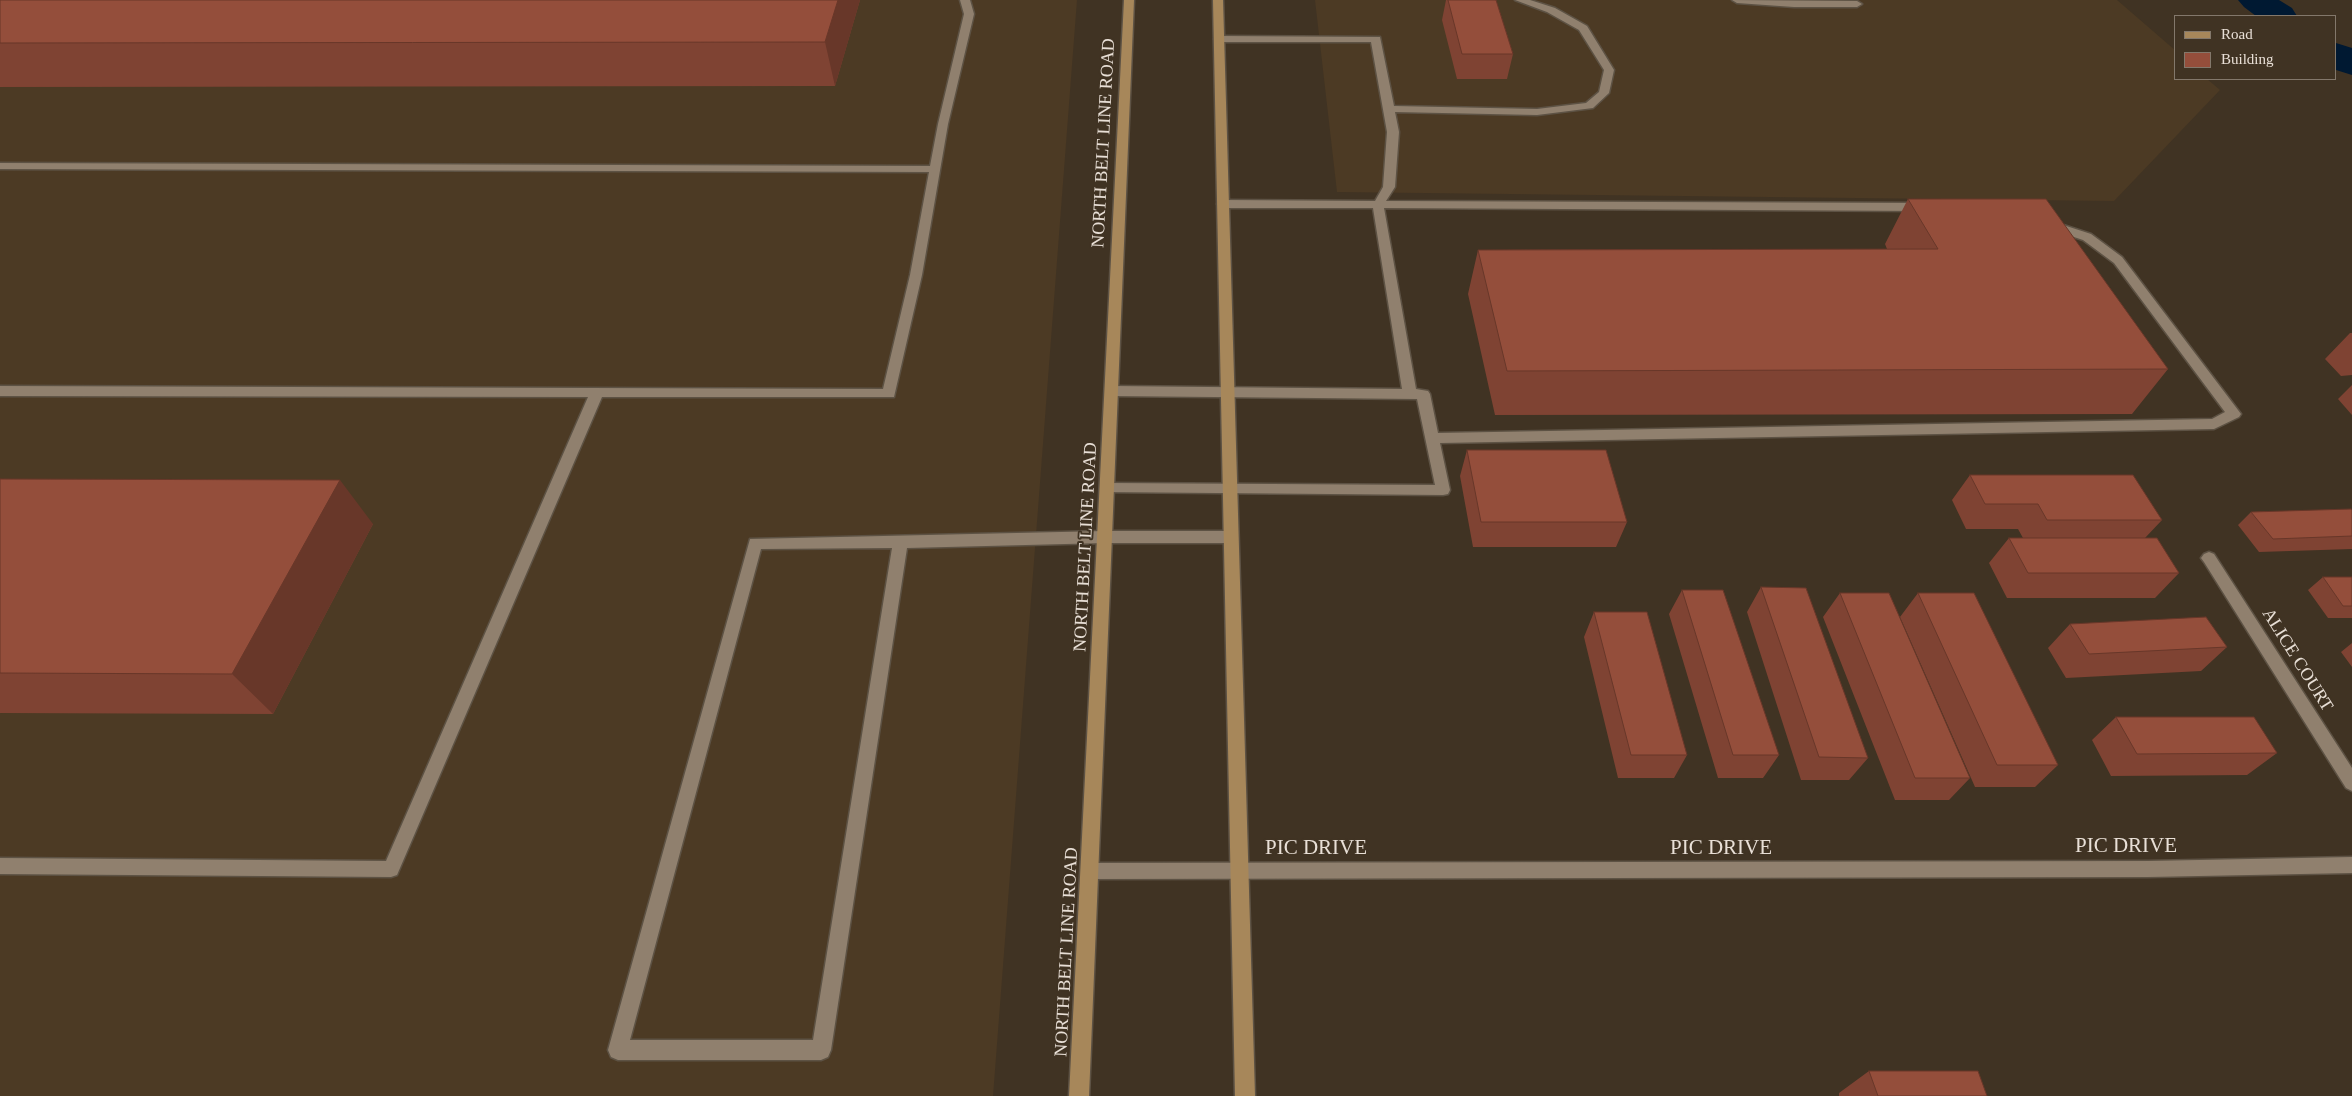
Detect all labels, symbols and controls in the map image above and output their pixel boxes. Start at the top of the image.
legend [2174,15,2337,80]
text: Road [2221,26,2253,42]
street label: NORTH BELT LINE ROAD [1088,38,1120,248]
text: Building [2221,51,2274,67]
street label: NORTH BELT LINE ROAD [1070,442,1102,652]
street label: ALICE COURT [2257,604,2337,716]
street label: PIC DRIVE [2075,833,2177,859]
street label: PIC DRIVE [1265,835,1367,861]
street label: PIC DRIVE [1670,835,1772,861]
street label: NORTH BELT LINE ROAD [1051,847,1083,1057]

